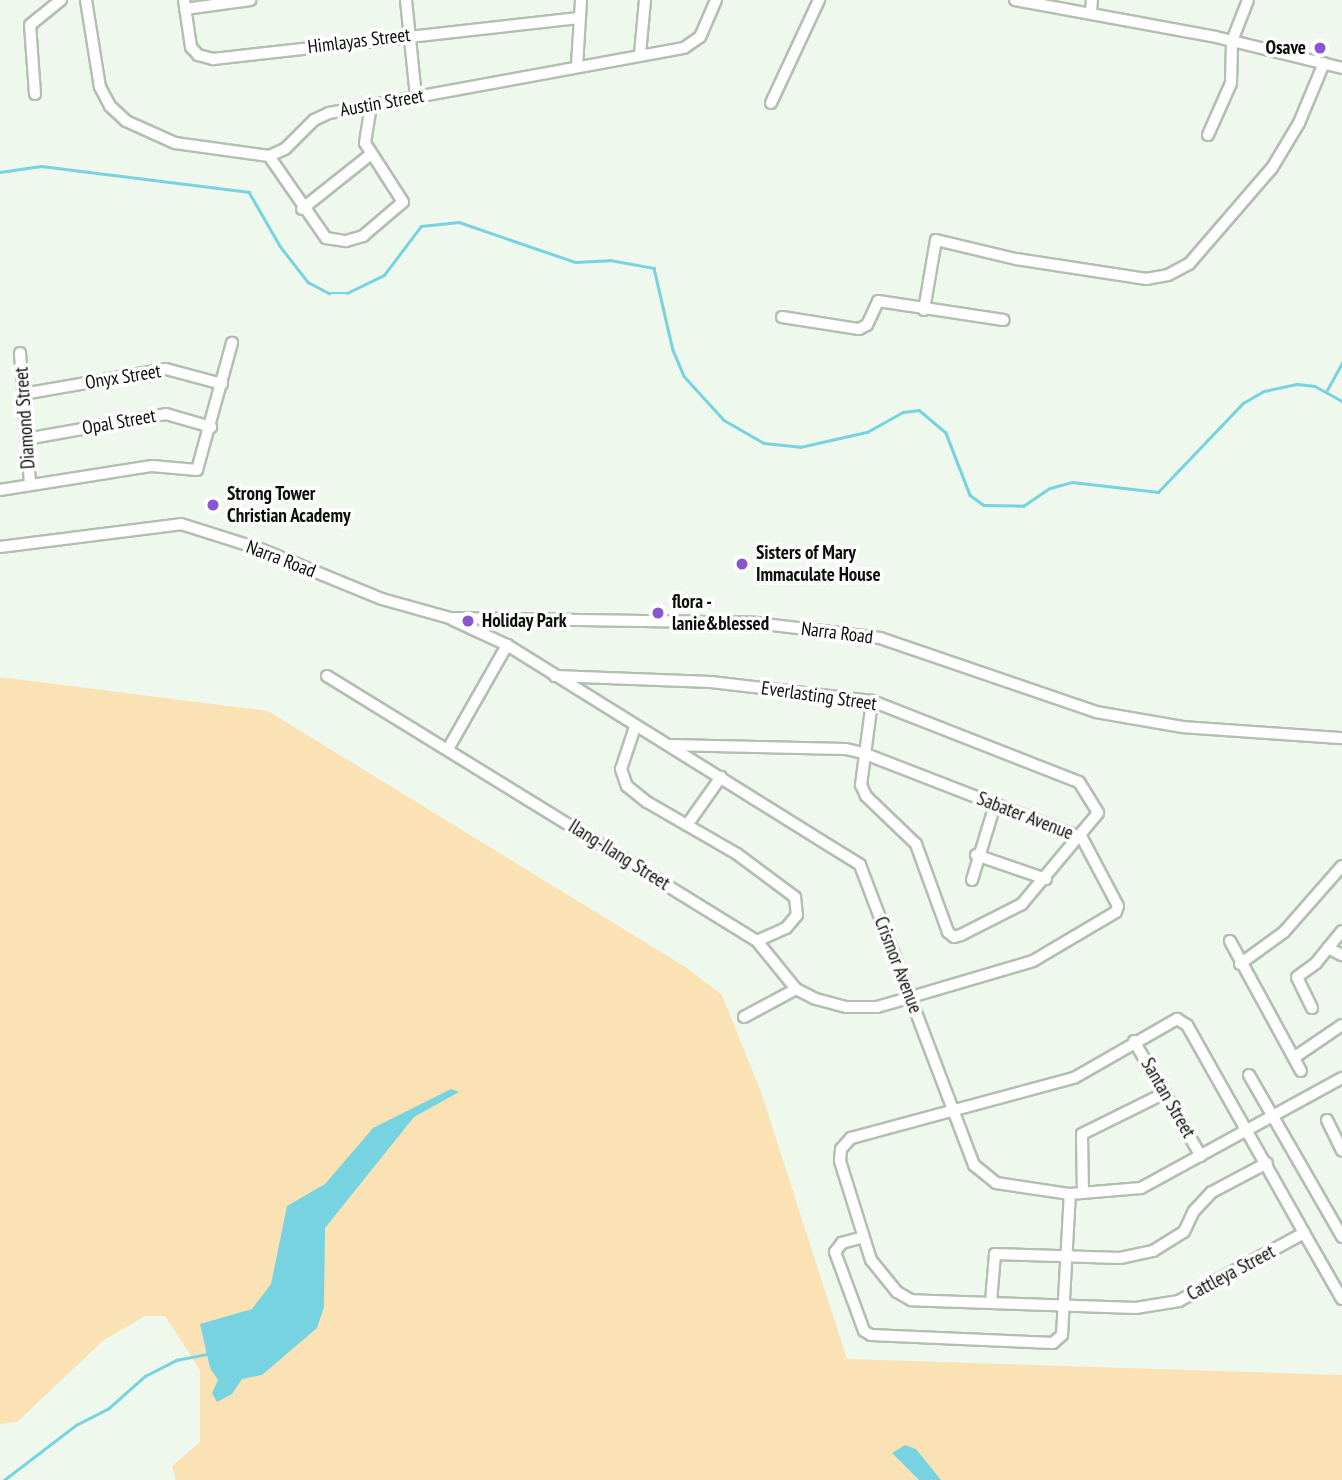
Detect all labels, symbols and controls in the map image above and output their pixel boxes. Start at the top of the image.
street label: Himlayas Street [306,23,412,59]
place label: Osave [1265,37,1306,59]
marker: Osave [1312,40,1328,56]
street label: Austin Street [338,84,426,122]
street label: Onyx Street [83,360,163,394]
street label: Diamond Street [10,366,40,470]
street label: Opal Street [81,404,157,440]
place label: Strong Tower Christian Academy [227,483,351,527]
marker: Strong Tower Christian Academy [205,497,221,513]
street label: Narra Road [243,535,319,583]
place label: Sisters of Mary Immaculate House [756,542,881,586]
marker: Sisters of Mary Immaculate House [734,556,750,572]
place label: flora - lanie&blessed [672,591,769,635]
marker: flora - lanie&blessed [650,605,666,621]
place label: Holiday Park [482,610,567,632]
marker: Holiday Park [460,613,476,629]
street label: Narra Road [800,617,874,649]
street label: Everlasting Street [760,677,878,715]
street label: Sabater Avenue [973,787,1077,845]
street label: Ilang-Ilang Street [564,815,674,895]
street label: Crismor Avenue [869,913,927,1017]
street label: Santan Street [1136,1054,1200,1142]
street label: Cattleya Street [1183,1240,1279,1306]

